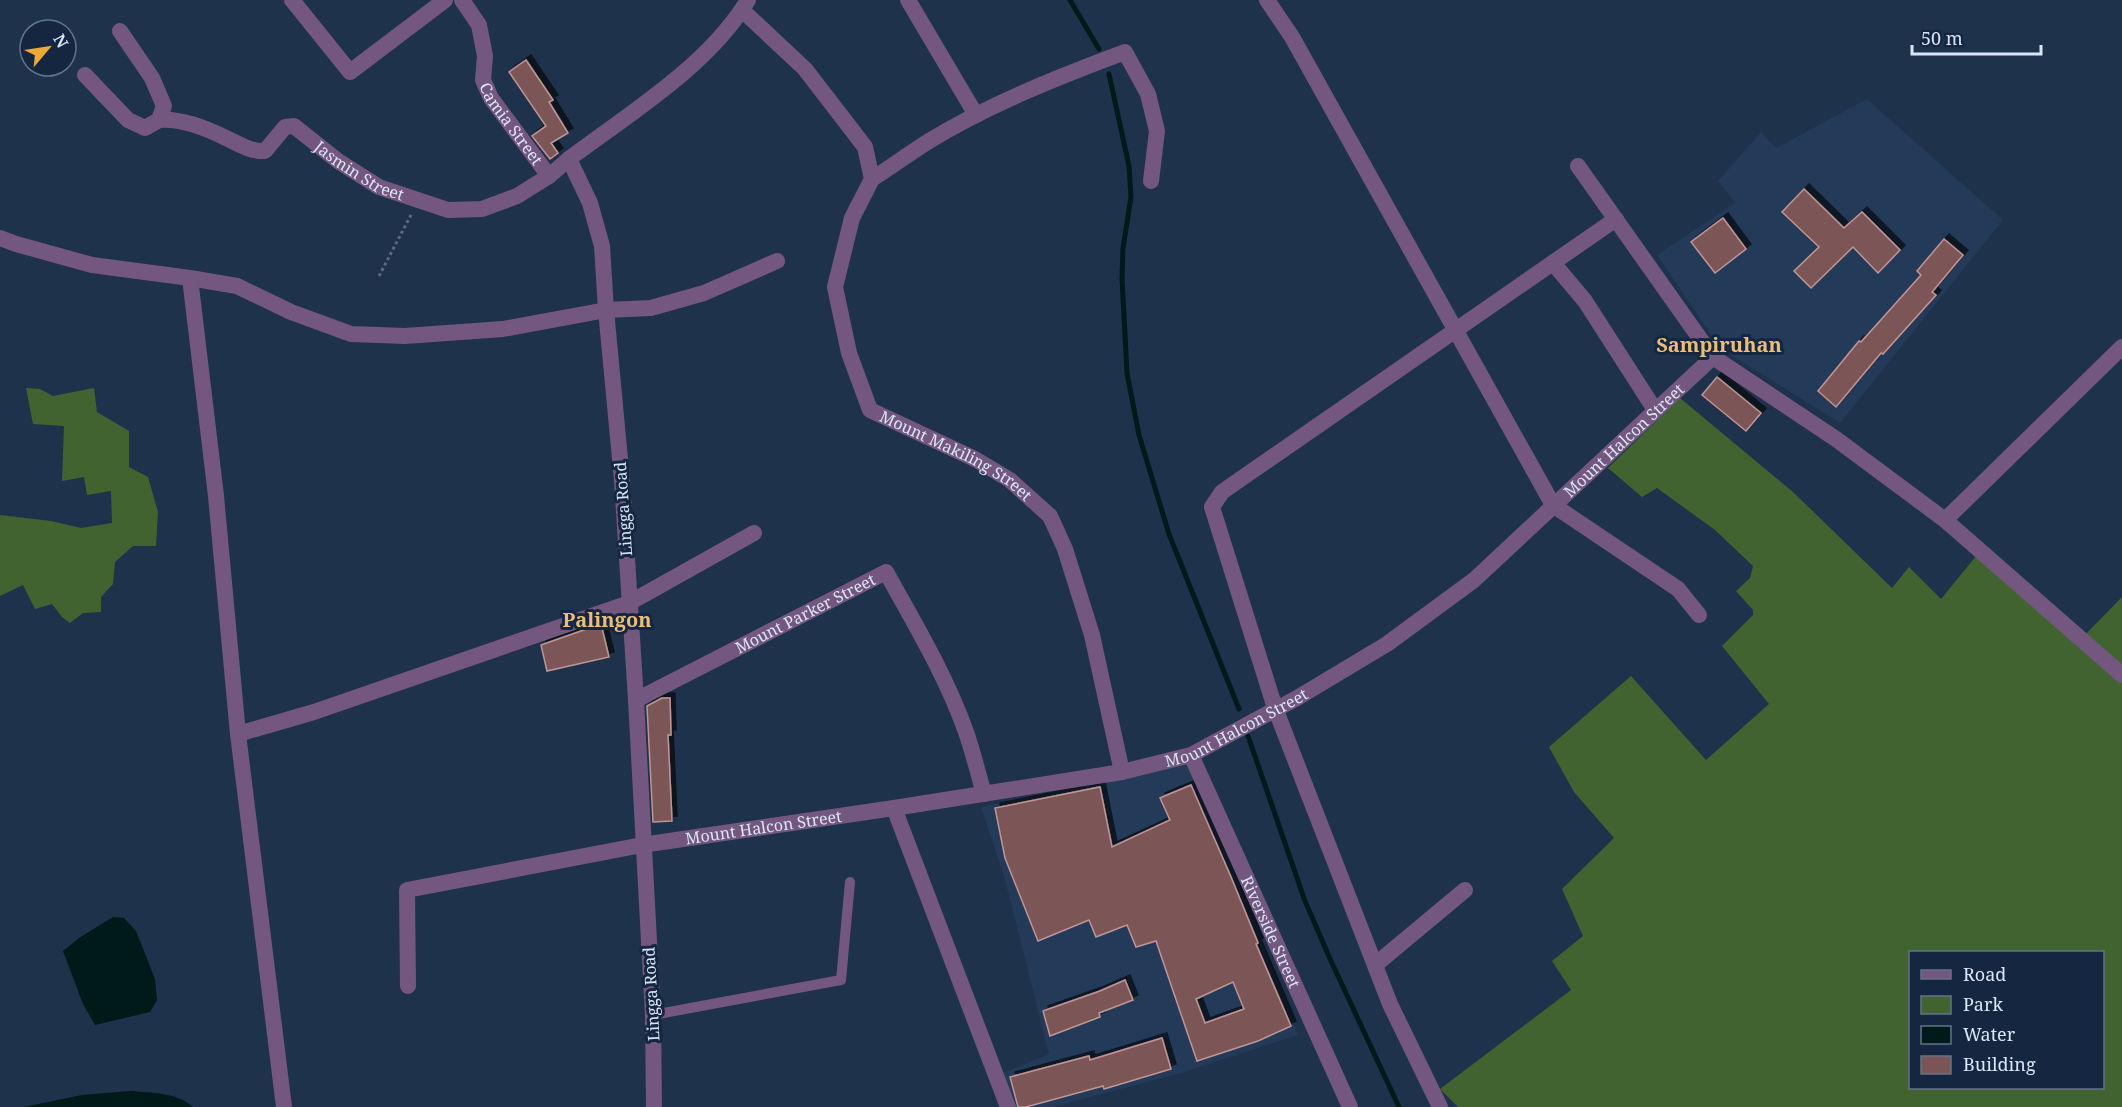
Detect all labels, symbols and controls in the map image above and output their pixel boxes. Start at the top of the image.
north arrow [18,18,78,78]
scale bar [1912,18,2041,56]
text: 50 m [1921,26,1963,50]
text: N [48,30,74,52]
street label: Camia Street [474,79,548,170]
street label: Jasmin Street [309,135,407,206]
district label: Sampiruhan [1656,331,1782,358]
street label: Mount Halcon Street [1559,378,1689,502]
street label: Mount Makiling Street [876,405,1037,506]
street label: Lingga Road [609,461,637,557]
street label: Mount Parker Street [731,568,879,658]
district label: Palingon [563,606,652,633]
street label: Mount Halcon Street [1163,683,1312,772]
street label: Mount Halcon Street [684,805,843,849]
street label: Riverside Street [1236,872,1306,992]
street label: Lingga Road [638,946,664,1042]
legend [1909,951,2104,1089]
text: Road [1963,962,2006,986]
text: Park [1963,992,2003,1016]
text: Water [1963,1022,2016,1046]
text: Building [1963,1052,2036,1076]

